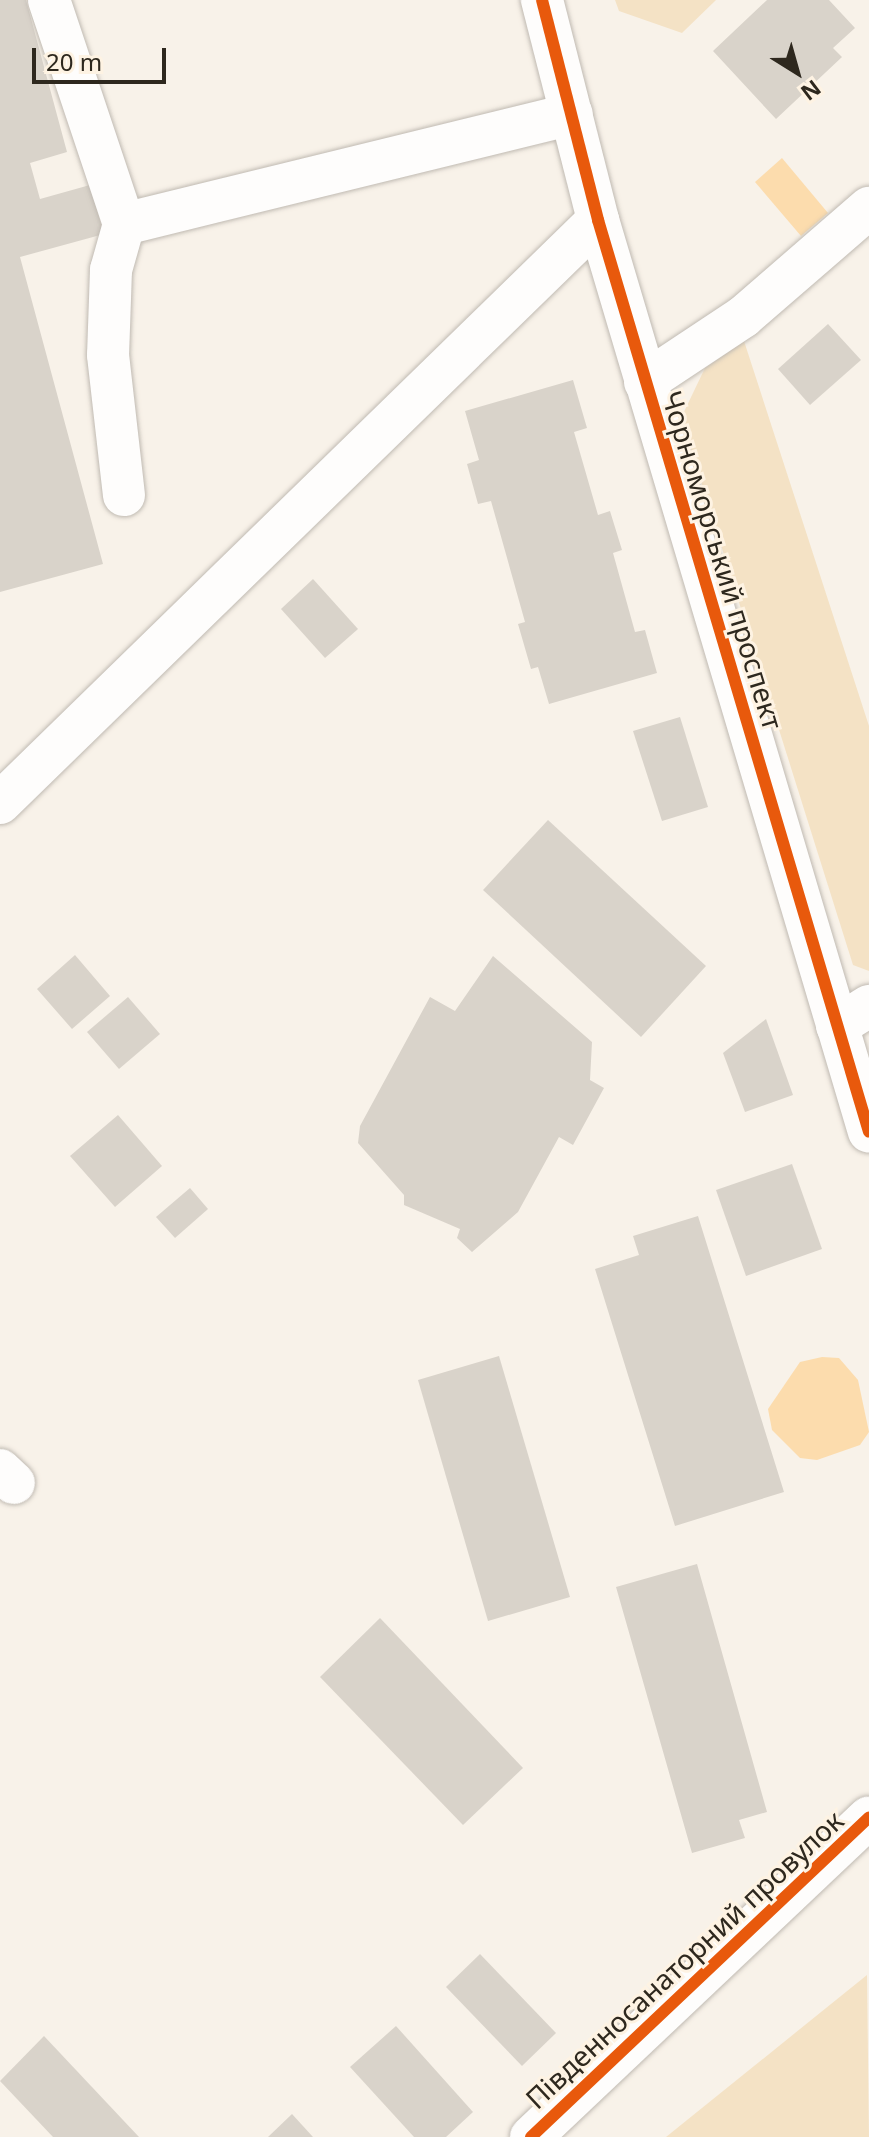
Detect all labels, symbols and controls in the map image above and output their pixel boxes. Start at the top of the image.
scale bar [36,32,170,82]
north arrow [757,32,837,112]
text: 20 m [46,45,102,78]
text: N [795,74,828,109]
street label: Чорноморський проспект [655,387,791,733]
street label: Південносанаторний провулок [518,1803,850,2115]

